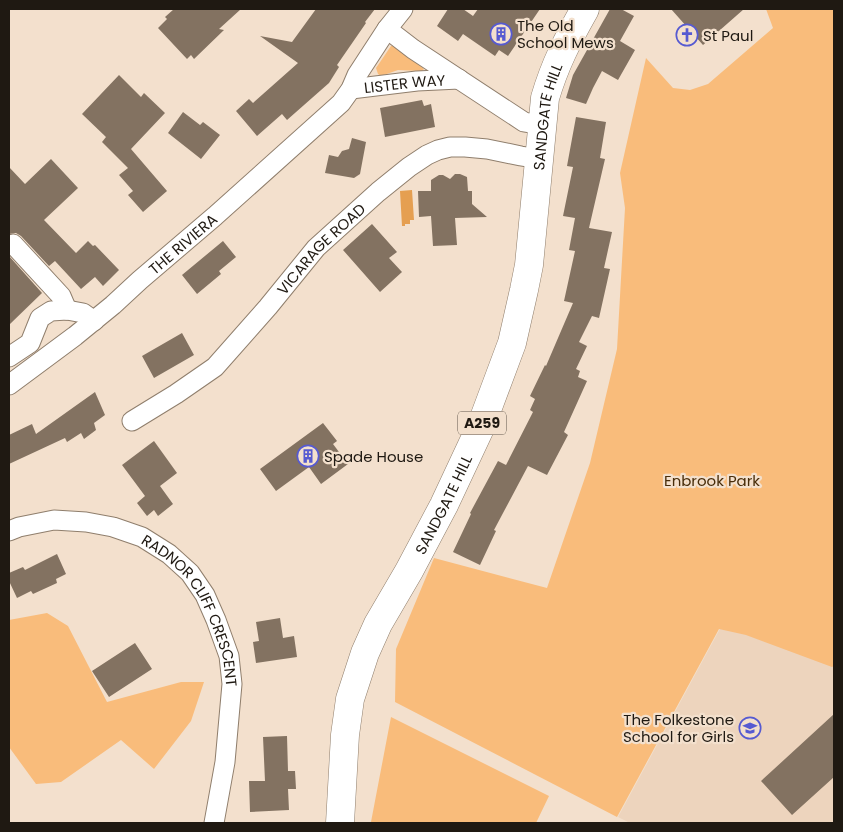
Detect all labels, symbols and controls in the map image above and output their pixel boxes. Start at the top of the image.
place label: The Old School Mews [517,15,614,53]
building icon: The Old School Mews [489,22,513,46]
church icon: St Paul [675,23,699,47]
place label: St Paul [703,25,753,46]
street label: SANDGATE HILL [528,59,567,171]
street label: LISTER WAY [363,69,446,98]
street label: VICARAGE ROAD [272,198,370,299]
street label: THE RIVIERA [144,208,221,279]
road number: A259 [458,412,506,434]
building icon: Spade House [296,444,320,468]
place label: Spade House [324,446,423,467]
street label: SANDGATE HILL [409,451,477,558]
park label: Enbrook Park [664,470,760,491]
street label: RADNOR CLIFF CRESCENT [138,529,243,688]
place label: The Folkestone School for Girls [623,709,734,747]
school or university icon: The Folkestone School for Girls [738,716,762,740]

